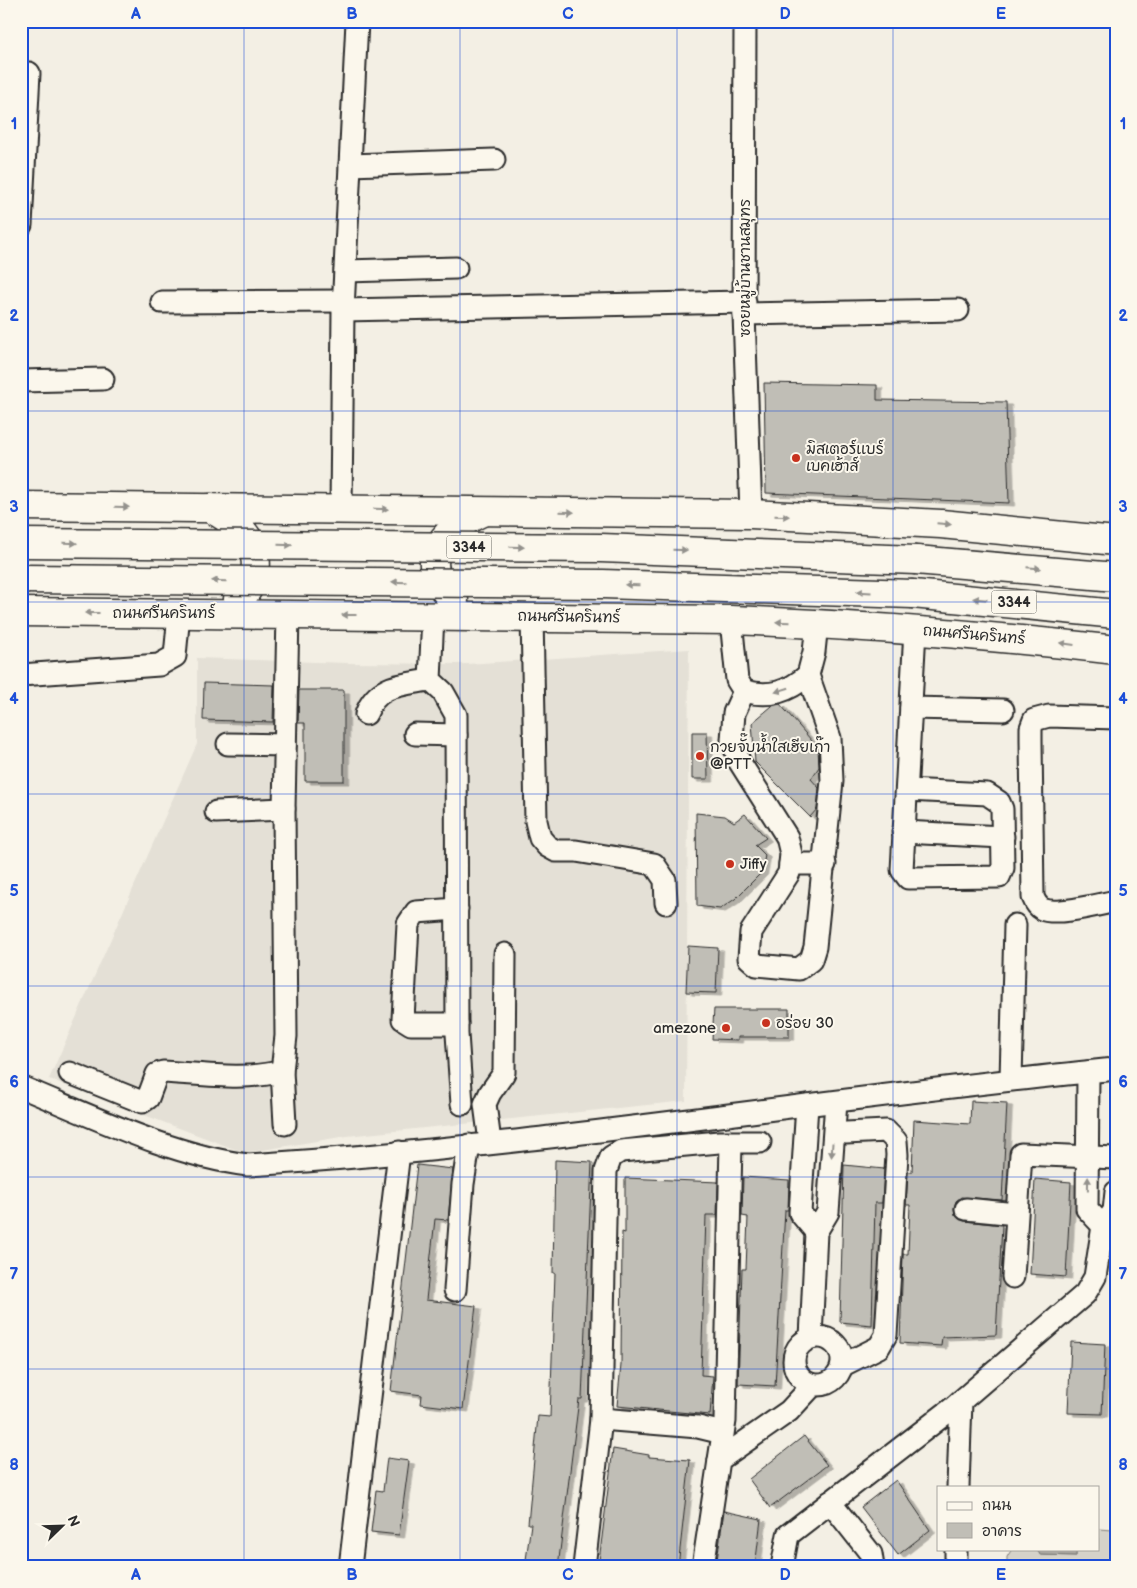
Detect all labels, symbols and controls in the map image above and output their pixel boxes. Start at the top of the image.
text: A [130,5,141,24]
text: B [346,5,358,24]
text: C [562,5,574,24]
text: D [779,5,791,24]
text: E [996,5,1006,24]
text: 1 [11,115,17,134]
text: 1 [1120,115,1126,134]
street label: ซอยหมู่บ้านชานสมุทร [735,199,756,337]
text: 2 [9,307,19,326]
text: 2 [1118,307,1128,326]
place label: มิสเตอร์แบร์ เบคเฮ้าส์ [806,439,884,476]
marker: มิสเตอร์แบร์ เบคเฮ้าส์ [790,452,802,464]
text: 3 [9,498,19,517]
text: 3 [1118,498,1128,517]
one-way arrow [115,503,131,511]
one-way arrow [373,506,389,514]
one-way arrow [559,508,575,516]
one-way arrow [774,512,790,520]
one-way arrow [936,521,952,529]
road number: 3344 [446,536,492,558]
one-way arrow [62,539,78,547]
one-way arrow [277,541,293,549]
one-way arrow [510,543,526,551]
one-way arrow [672,546,688,554]
one-way arrow [1027,565,1043,573]
one-way arrow [211,577,227,585]
one-way arrow [391,578,407,586]
one-way arrow [624,581,640,589]
one-way arrow [856,587,872,595]
road number: 3344 [992,590,1036,614]
one-way arrow [972,595,988,603]
street label: ถนนศรีนครินทร์ [113,603,216,623]
street label: ถนนศรีนครินทร์ [517,606,621,627]
one-way arrow [84,609,100,617]
one-way arrow [340,611,356,619]
one-way arrow [775,618,791,626]
street label: ถนนศรีนครินทร์ [922,620,1027,649]
one-way arrow [1059,640,1075,648]
one-way arrow [774,687,789,695]
text: 4 [9,690,19,709]
text: 4 [1118,690,1128,709]
place label: กวยจั๊บน้ำใสเฮียเก๊า @PTT [710,733,830,774]
marker: กวยจั๊บน้ำใสเฮียเก๊า @PTT [694,750,706,762]
place label: Jiffy [740,855,767,874]
marker: Jiffy [724,858,736,870]
text: 5 [9,882,19,901]
text: 5 [1118,882,1128,901]
place label: อร่อย 30 [776,1013,834,1033]
marker: อร่อย 30 [760,1017,772,1029]
place label: amezone [653,1019,716,1038]
marker: amezone [720,1022,732,1034]
text: 6 [9,1073,19,1092]
text: 6 [1118,1073,1128,1092]
one-way arrow [828,1143,836,1159]
one-way arrow [1084,1175,1092,1191]
text: 7 [10,1265,19,1284]
text: 7 [1119,1265,1128,1284]
text: 8 [9,1456,19,1475]
text: 8 [1118,1456,1128,1475]
legend [937,1486,1100,1550]
text: ถนน [982,1496,1011,1515]
north arrow [38,1500,88,1550]
text: N [64,1513,83,1529]
text: อาคาร [982,1522,1022,1541]
text: A [130,1566,141,1585]
text: B [346,1566,358,1585]
text: C [562,1566,574,1585]
text: D [779,1566,791,1585]
text: E [996,1566,1006,1585]

